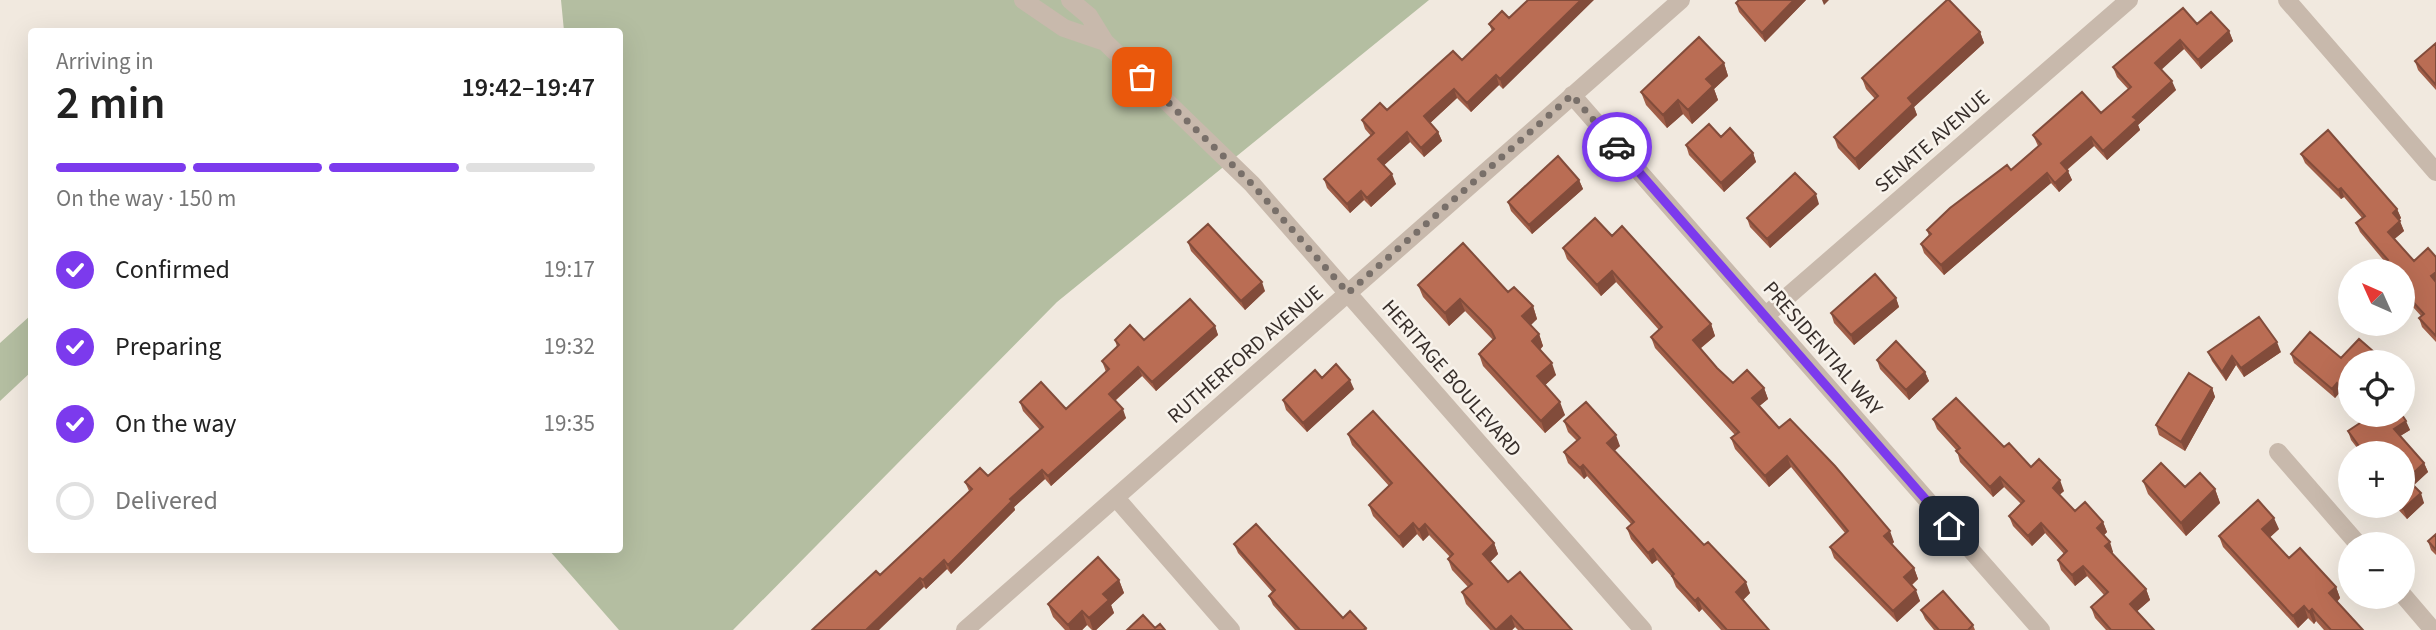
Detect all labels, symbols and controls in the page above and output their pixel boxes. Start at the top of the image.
text: Arriving in [56,45,154,78]
pin [1112,47,1172,107]
icon: bag [1123,58,1161,96]
text: 19:42–19:47 [462,69,595,106]
text: 2 min [56,71,165,136]
street label: SENATE AVENUE [1868,82,1996,200]
courier [1582,112,1652,182]
icon: car [1598,128,1636,166]
text: On the way · 150 m [56,182,236,215]
icon: check [56,251,94,289]
text: Confirmed [115,251,230,288]
text: 19:17 [544,253,595,286]
north arrow [2338,259,2415,336]
map controls [2338,259,2415,609]
street label: PRESIDENTIAL WAY [1756,274,1891,423]
street label: RUTHERFORD AVENUE [1161,278,1329,430]
street label: HERITAGE BOULEVARD [1375,293,1529,463]
icon: check [56,328,94,366]
text: Preparing [115,328,221,365]
text: 19:32 [544,330,595,363]
button: locate [2338,350,2415,427]
icon: check [56,405,94,443]
text: On the way [115,405,236,442]
text: 19:35 [544,407,595,440]
button: + [2338,441,2415,518]
text: Delivered [115,482,218,519]
pin [1919,496,1979,556]
icon: home [1930,507,1968,545]
button: − [2338,532,2415,609]

